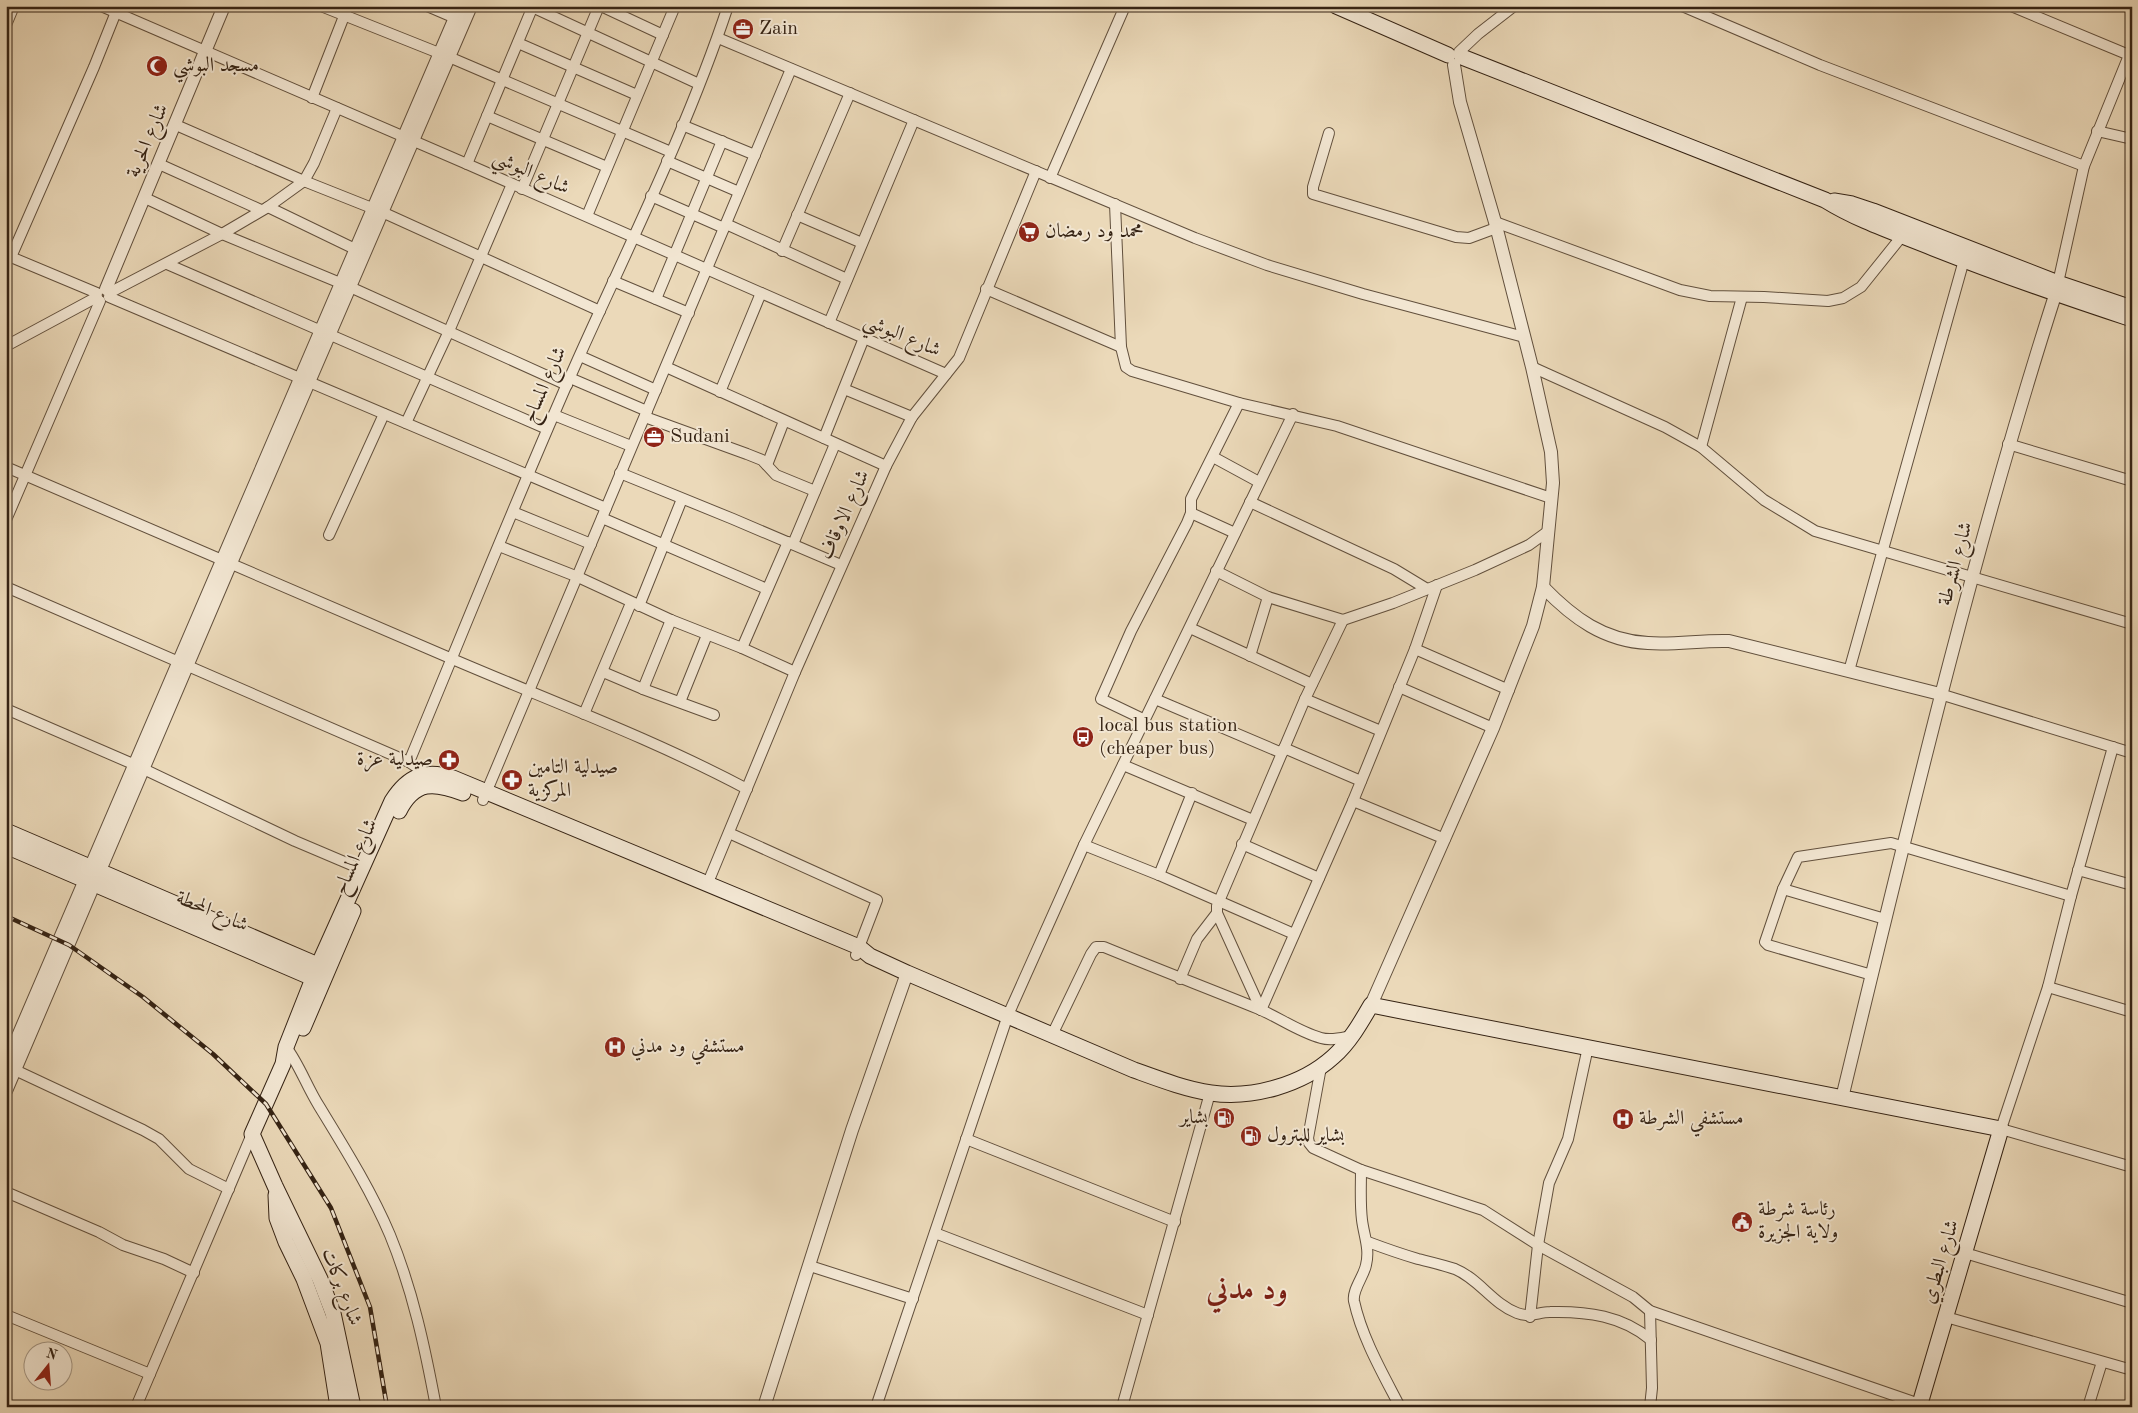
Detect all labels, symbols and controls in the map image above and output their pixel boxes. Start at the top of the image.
office icon: Zain [731,17,755,41]
place label: Zain [759,19,798,39]
mosque icon: مسجد البوشي [145,54,169,78]
place label: مسجد البوشي [173,56,259,83]
street label: شارع الحرية [124,101,178,183]
street label: شارع البوشي [487,147,572,205]
supermarket icon: محمد ود رمضان [1017,220,1041,244]
place label: محمد ود رمضان [1045,222,1143,242]
street label: شارع البوشي [858,311,943,368]
street label: شارع المساح [519,344,576,428]
office icon: Sudani [642,425,666,449]
place label: Sudani [670,427,730,447]
street label: شارع الاوقاف [816,467,879,565]
street label: شارع الشرطة [1935,520,1983,610]
place label: local bus station (cheaper bus) [1099,716,1238,759]
bus stop icon: local bus station (cheaper bus) [1071,725,1095,749]
pharmacy icon: صيدلية عزة [437,748,461,772]
place label: صيدلية عزة [357,750,433,772]
place label: صيدلية التامين المركزية [528,758,618,802]
pharmacy icon: صيدلية التامين المركزية [500,768,524,792]
street label: شارع المساح [330,816,387,900]
street label: شارع المحطة [171,887,251,942]
hospital icon: مستشفي ود مدني [603,1035,627,1059]
place label: مستشفي ود مدني [631,1037,745,1065]
fuel station icon: بشاير [1212,1106,1236,1130]
hospital icon: مستشفي الشرطة [1611,1107,1635,1131]
place label: بشاير [1178,1108,1209,1128]
place label: مستشفي الشرطة [1639,1109,1743,1137]
fuel station icon: بشاير للبترول [1239,1124,1263,1148]
place label: بشاير للبترول [1267,1126,1345,1146]
place label: رئاسة شرطة ولاية الجزيرة [1758,1200,1838,1244]
public building icon: رئاسة شرطة ولاية الجزيرة [1730,1210,1754,1234]
street label: شارع البطري [1919,1218,1969,1308]
street label: شارع بركات [312,1245,366,1331]
district label: ود مدني [1205,1276,1288,1314]
north arrow [22,1340,72,1390]
text: N [44,1346,59,1363]

